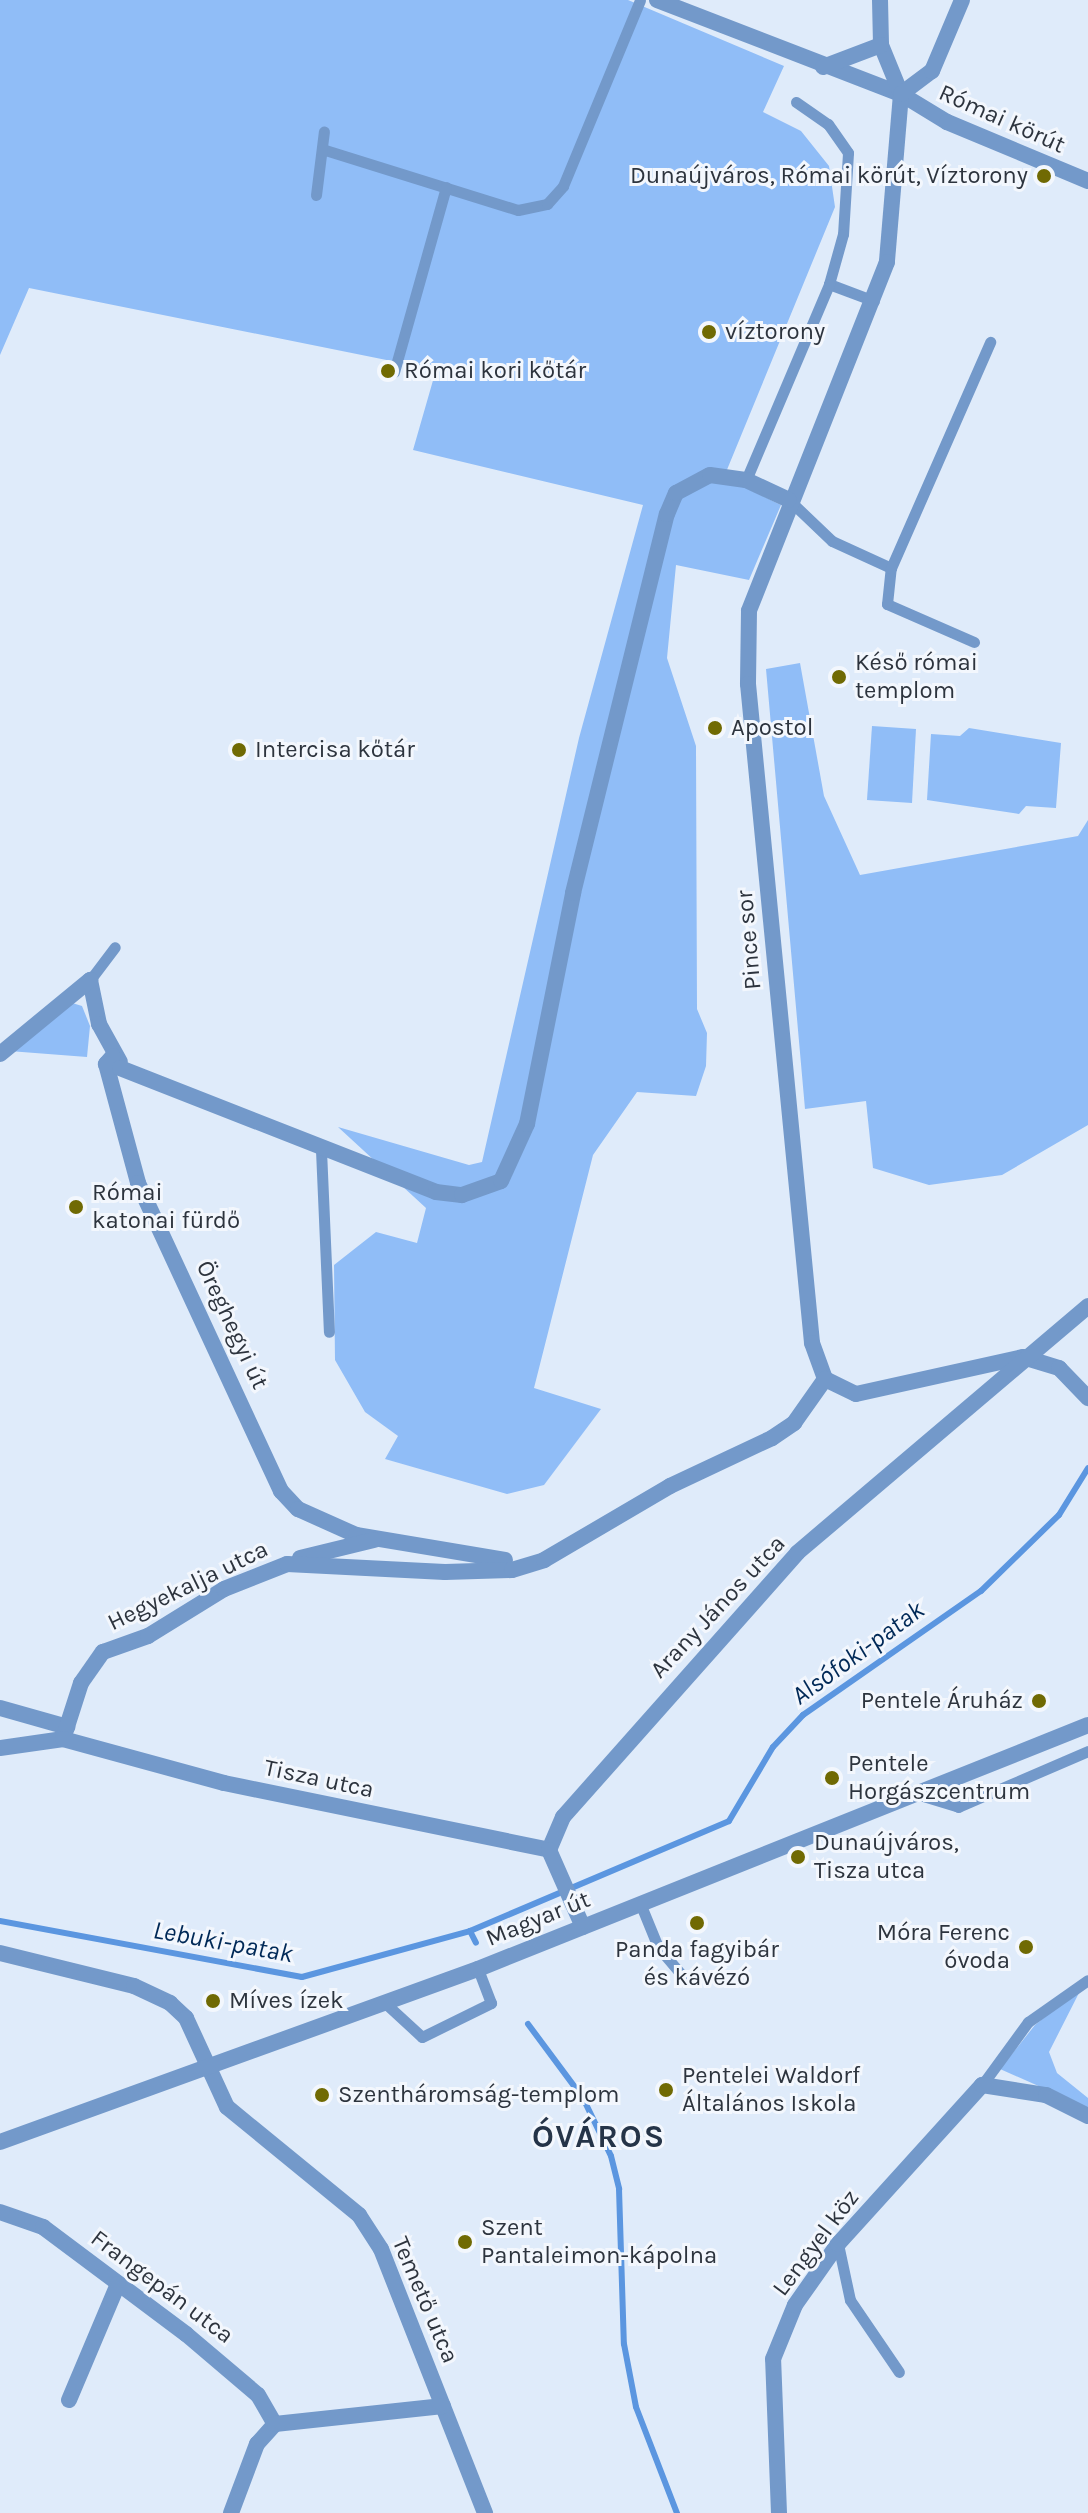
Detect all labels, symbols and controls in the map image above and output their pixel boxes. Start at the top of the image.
street label: Római körút [934,78,1070,160]
place label: Dunaújváros, Római körút, Víztorony [630,162,1028,190]
marker: Dunaújváros, Római körút, Víztorony [1035,167,1053,185]
place label: víztorony [725,318,825,346]
marker: víztorony [700,323,718,341]
place label: Római kori kőtár [404,357,586,385]
marker: Római kori kőtár [379,362,397,380]
place label: Késő római templom [855,649,978,705]
marker: Késő római templom [830,668,848,686]
place label: Apostol [731,714,813,742]
marker: Apostol [706,719,724,737]
place label: Intercisa kőtár [255,736,415,764]
marker: Intercisa kőtár [230,741,248,759]
street label: Pince sor [730,889,768,991]
place label: Római katonai fürdő [92,1179,240,1235]
marker: Római katonai fürdő [67,1198,85,1216]
street label: Öreghegyi út [190,1256,274,1394]
street label: Arany János utca [644,1530,792,1684]
street label: Hegyekalja utca [103,1535,273,1637]
water label: Alsófoki-patak [786,1594,930,1712]
place label: Pentele Áruház [861,1687,1023,1715]
marker: Pentele Áruház [1030,1692,1048,1710]
place label: Pentele Horgászcentrum [848,1750,1030,1806]
street label: Tisza utca [262,1753,376,1805]
marker: Pentele Horgászcentrum [823,1769,841,1787]
place label: Dunaújváros, Tisza utca [814,1829,959,1885]
marker: Dunaújváros, Tisza utca [789,1848,807,1866]
street label: Magyar út [482,1885,594,1953]
water label: Lebuki-patak [151,1914,295,1970]
marker: Panda fagyibár és kávézó [688,1914,706,1932]
place label: Móra Ferenc óvoda [877,1919,1010,1975]
place label: Panda fagyibár és kávézó [615,1936,779,1992]
marker: Móra Ferenc óvoda [1017,1938,1035,1956]
place label: Míves ízek [229,1987,344,2015]
marker: Míves ízek [204,1992,222,2010]
place label: Pentelei Waldorf Általános Iskola [682,2062,860,2118]
place label: Szentháromság-templom [338,2081,620,2109]
marker: Pentelei Waldorf Általános Iskola [657,2081,675,2099]
marker: Szentháromság-templom [313,2086,331,2104]
district label: ÓVÁROS [532,2118,666,2156]
street label: Lengyel köz [767,2184,865,2302]
place label: Szent Pantaleimon-kápolna [481,2214,717,2270]
street label: Frangepán utca [85,2224,239,2350]
street label: Temető utca [386,2233,464,2367]
marker: Szent Pantaleimon-kápolna [456,2233,474,2251]

